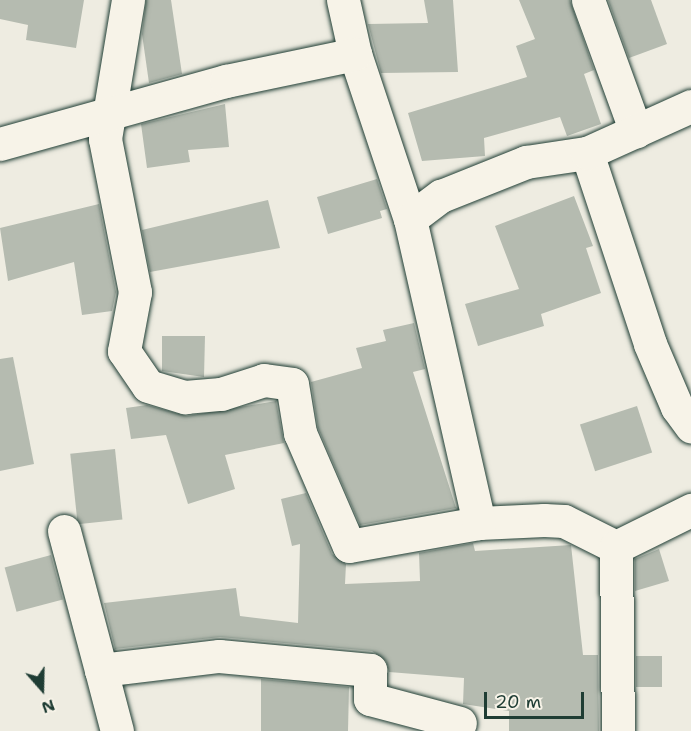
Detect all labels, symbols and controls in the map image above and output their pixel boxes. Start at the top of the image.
north arrow [12,659,72,719]
scale bar [487,680,588,718]
text: 20 m [495,690,541,714]
text: N [39,694,58,718]

